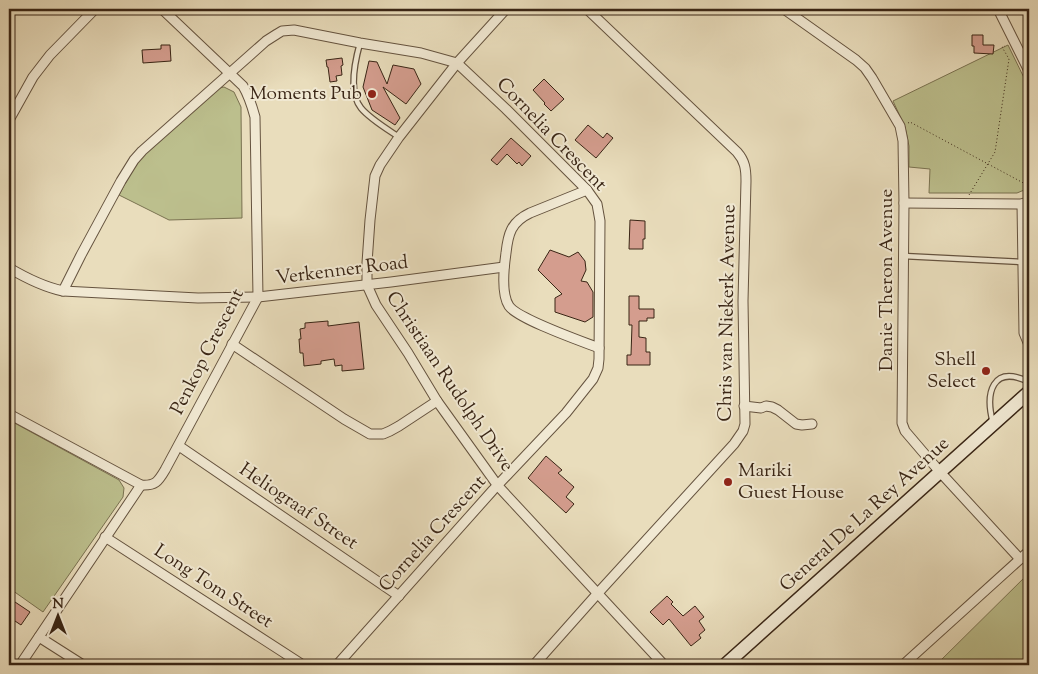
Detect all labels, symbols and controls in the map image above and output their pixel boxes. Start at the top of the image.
street label: Cornelia Crescent [490,72,613,198]
place label: Moments Pub [249,81,362,108]
marker: Moments Pub [366,88,378,100]
street label: Danie Theron Avenue [874,189,901,371]
street label: Chris van Niekerk Avenue [713,204,743,422]
street label: Verkenner Road [274,249,410,293]
street label: Penkop Crescent [165,284,252,420]
street label: Christiaan Rudolph Drive [378,286,520,478]
place label: Shell Select [927,347,976,396]
marker: Shell Select [980,365,992,377]
street label: General De La Rey Avenue [774,431,956,599]
street label: Heliograaf Street [233,457,363,557]
place label: Mariki Guest House [738,458,844,507]
street label: Cornelia Crescent [373,469,493,598]
marker: Mariki Guest House [722,476,734,488]
street label: Long Tom Street [148,538,278,636]
north arrow [32,592,82,642]
text: N [52,595,64,615]

